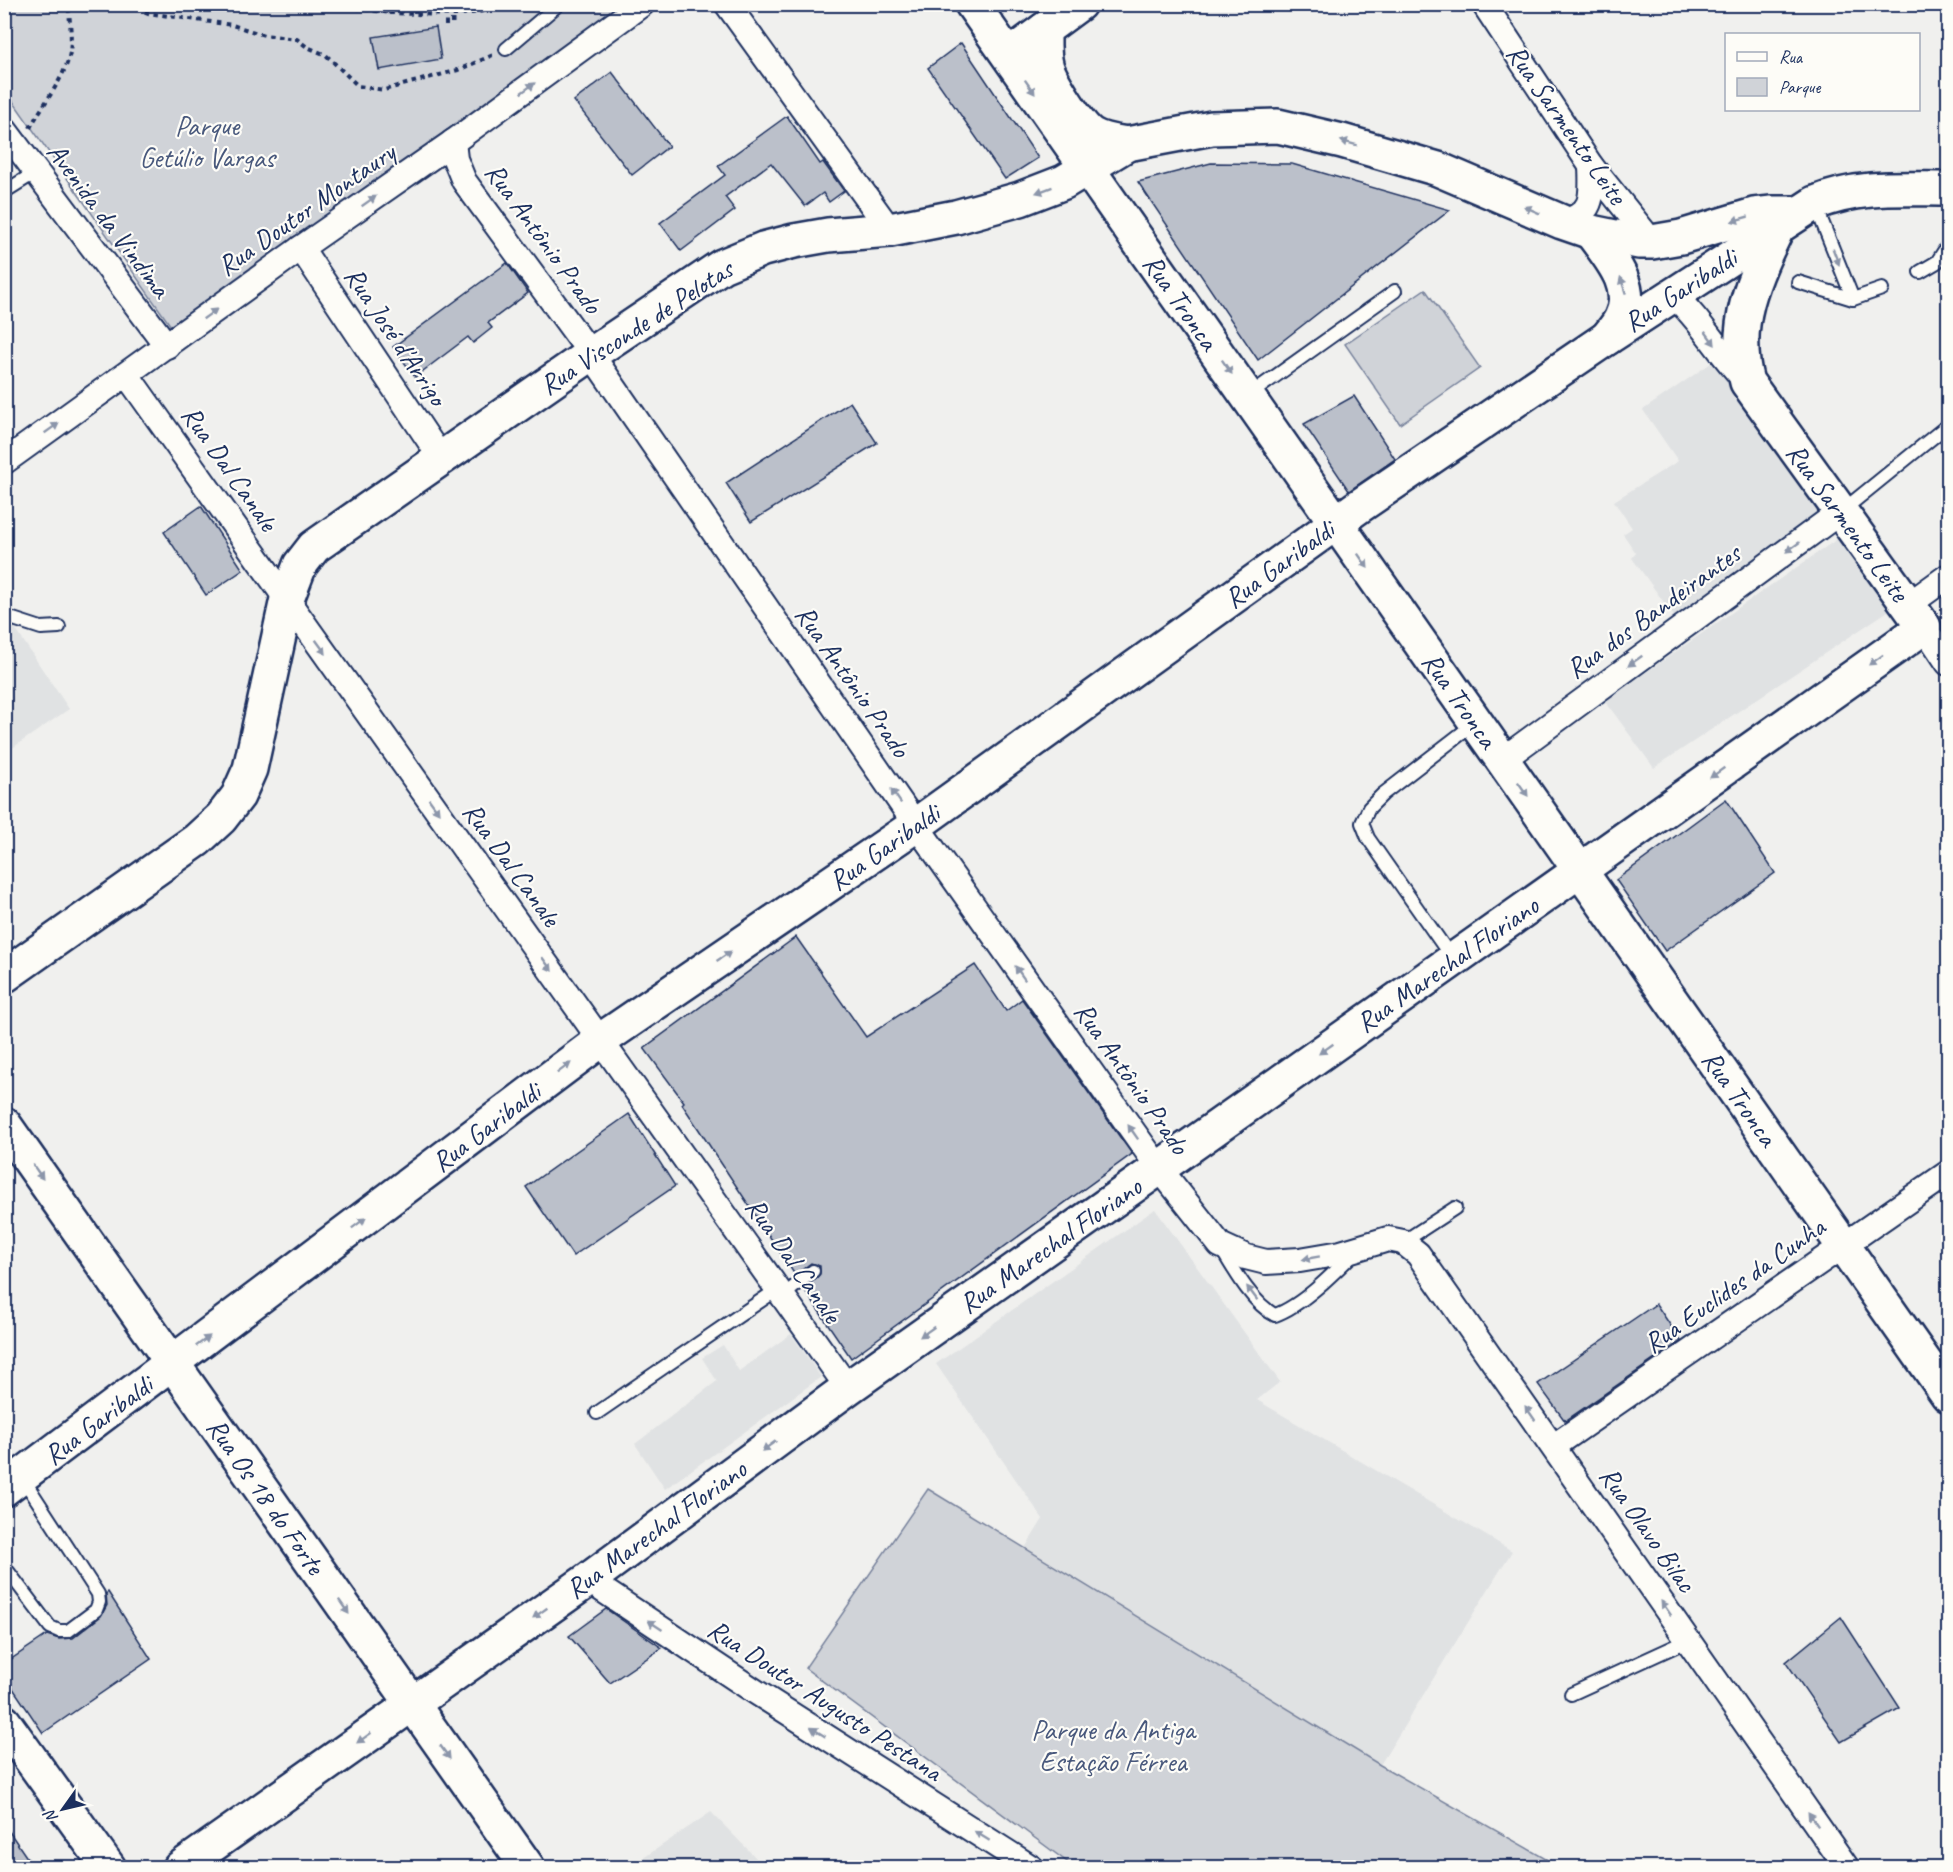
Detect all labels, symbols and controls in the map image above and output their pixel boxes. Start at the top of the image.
legend [1725,33,1920,111]
street label: Rua Sarmento Leite [1499,37,1636,212]
text: Rua [1779,46,1804,68]
text: Parque [1779,76,1821,98]
one-way arrow [1024,78,1036,94]
one-way arrow [520,82,536,94]
park label: Parque Getúlio Vargas [139,108,277,175]
street label: Rua Doutor Montaury [210,133,404,283]
street label: Avenida da Vindima [39,136,180,306]
one-way arrow [1340,138,1358,148]
street label: Rua Antônio Prado [478,156,612,322]
one-way arrow [1035,186,1053,195]
one-way arrow [361,195,377,207]
one-way arrow [1523,204,1541,214]
one-way arrow [1731,215,1749,225]
street label: Rua Garibaldi [1617,238,1746,339]
street label: Rua Tronca [1135,247,1228,358]
one-way arrow [1832,248,1841,266]
street label: Rua Visconde de Pelotas [533,250,741,403]
street label: Rua José d'Arrigo [337,260,457,415]
one-way arrow [1617,276,1627,294]
one-way arrow [202,308,218,320]
one-way arrow [1704,330,1716,346]
one-way arrow [1221,358,1233,374]
street label: Rua Dal Canale [174,399,287,539]
one-way arrow [44,422,60,434]
street label: Rua Sarmento Leite [1779,436,1918,610]
street label: Rua Garibaldi [1217,510,1344,616]
street label: Rua dos Bandeirantes [1559,534,1749,686]
one-way arrow [1785,541,1801,553]
one-way arrow [1357,552,1369,568]
street label: Rua Antônio Prado [788,598,920,766]
one-way arrow [315,639,326,655]
street label: Rua Tronca [1414,645,1507,756]
one-way arrow [1869,654,1885,666]
one-way arrow [1628,655,1644,667]
one-way arrow [1709,767,1725,779]
one-way arrow [1517,781,1529,797]
one-way arrow [890,789,902,805]
street label: Rua Garibaldi [822,794,949,898]
street label: Rua Dal Canale [455,795,570,935]
one-way arrow [428,797,440,813]
street label: Rua Marechal Floriano [1349,887,1547,1040]
one-way arrow [716,950,732,962]
one-way arrow [541,956,553,972]
one-way arrow [1014,965,1026,981]
street label: Rua Antônio Prado [1067,995,1199,1163]
one-way arrow [1319,1043,1335,1055]
street label: Rua Tronca [1694,1043,1787,1154]
one-way arrow [556,1062,572,1074]
street label: Rua Garibaldi [424,1072,551,1179]
one-way arrow [1128,1124,1139,1140]
one-way arrow [32,1165,44,1180]
street label: Rua Marechal Floriano [952,1168,1150,1321]
street label: Rua Dal Canale [738,1191,851,1331]
street label: Rua Euclides da Cunha [1637,1208,1833,1361]
one-way arrow [351,1218,366,1230]
one-way arrow [1301,1254,1320,1263]
one-way arrow [1246,1286,1258,1301]
one-way arrow [920,1326,936,1338]
one-way arrow [195,1335,211,1347]
street label: Rua Garibaldi [36,1365,163,1472]
one-way arrow [1525,1406,1537,1421]
street label: Rua Os 18 do Forte [199,1411,334,1583]
one-way arrow [762,1440,778,1452]
street label: Rua Marechal Floriano [559,1450,755,1606]
street label: Rua Olavo Bilac [1592,1460,1705,1600]
one-way arrow [337,1599,349,1614]
one-way arrow [1660,1600,1672,1616]
one-way arrow [533,1607,549,1619]
street label: Rua Doutor Augusto Pestana [701,1611,950,1790]
one-way arrow [647,1619,663,1630]
park label: Parque da Antiga Estação Férrea [1031,1712,1197,1779]
one-way arrow [810,1726,826,1737]
one-way arrow [357,1732,373,1744]
one-way arrow [439,1744,451,1760]
north arrow [33,1779,93,1839]
text: N [39,1805,62,1827]
one-way arrow [1807,1812,1819,1828]
one-way arrow [974,1831,991,1842]

